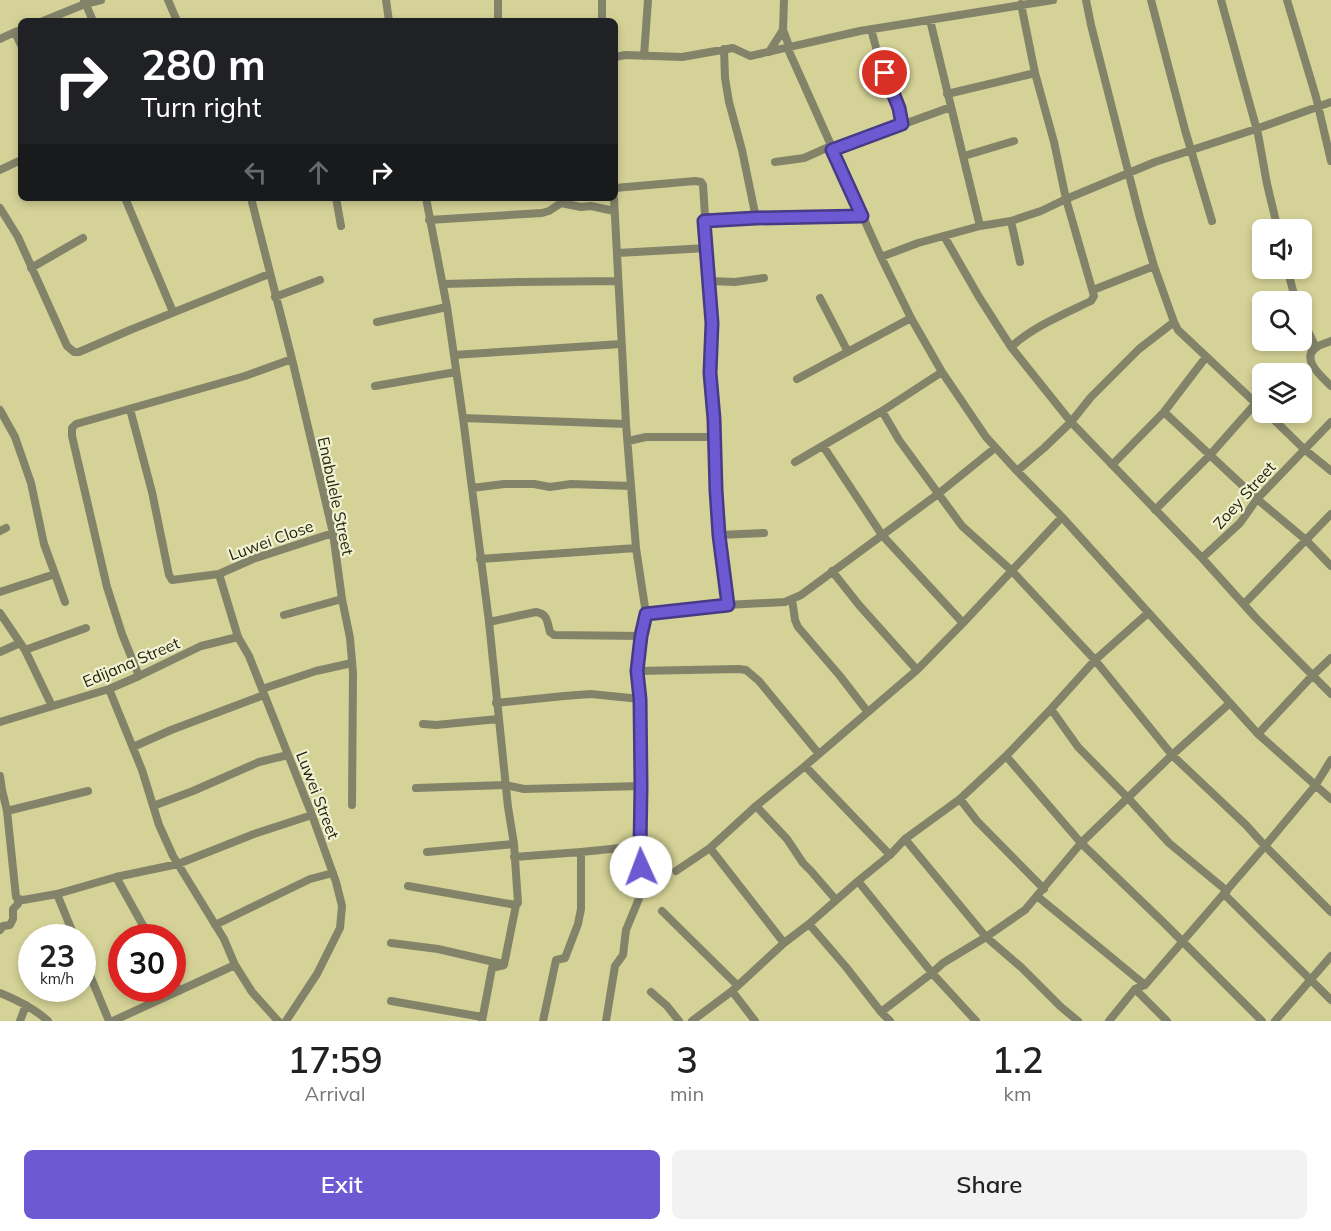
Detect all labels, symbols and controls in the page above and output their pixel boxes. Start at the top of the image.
text: 280 m [141,38,266,91]
icon: right [42,42,120,120]
pin [859,47,910,98]
icon: arrive [868,56,901,89]
text: Turn right [141,90,261,124]
icon: left [239,156,272,189]
icon: ahead [302,156,335,189]
icon: right [365,156,398,189]
map controls [1252,219,1312,423]
button: sound [1252,219,1312,279]
button: search [1252,291,1312,351]
button: layers [1252,363,1312,423]
street label: Enabulele Street [314,435,358,557]
street label: Zoey Street [1208,457,1280,533]
street label: Luwei Close [226,515,316,565]
street label: Edijana Street [79,632,183,691]
street label: Luwei Street [292,748,344,842]
position arrow [609,835,673,899]
speed limit sign: 30 [108,924,186,1002]
text: 23 [39,937,75,975]
text: km/h [40,969,74,988]
text: 17:59 [288,1037,383,1082]
text: 3 [676,1037,698,1082]
text: 1.2 [992,1037,1043,1082]
text: Arrival [304,1081,366,1106]
text: min [670,1081,704,1106]
text: km [1004,1081,1031,1106]
button: Exit [24,1150,660,1219]
button: Share [672,1150,1307,1219]

